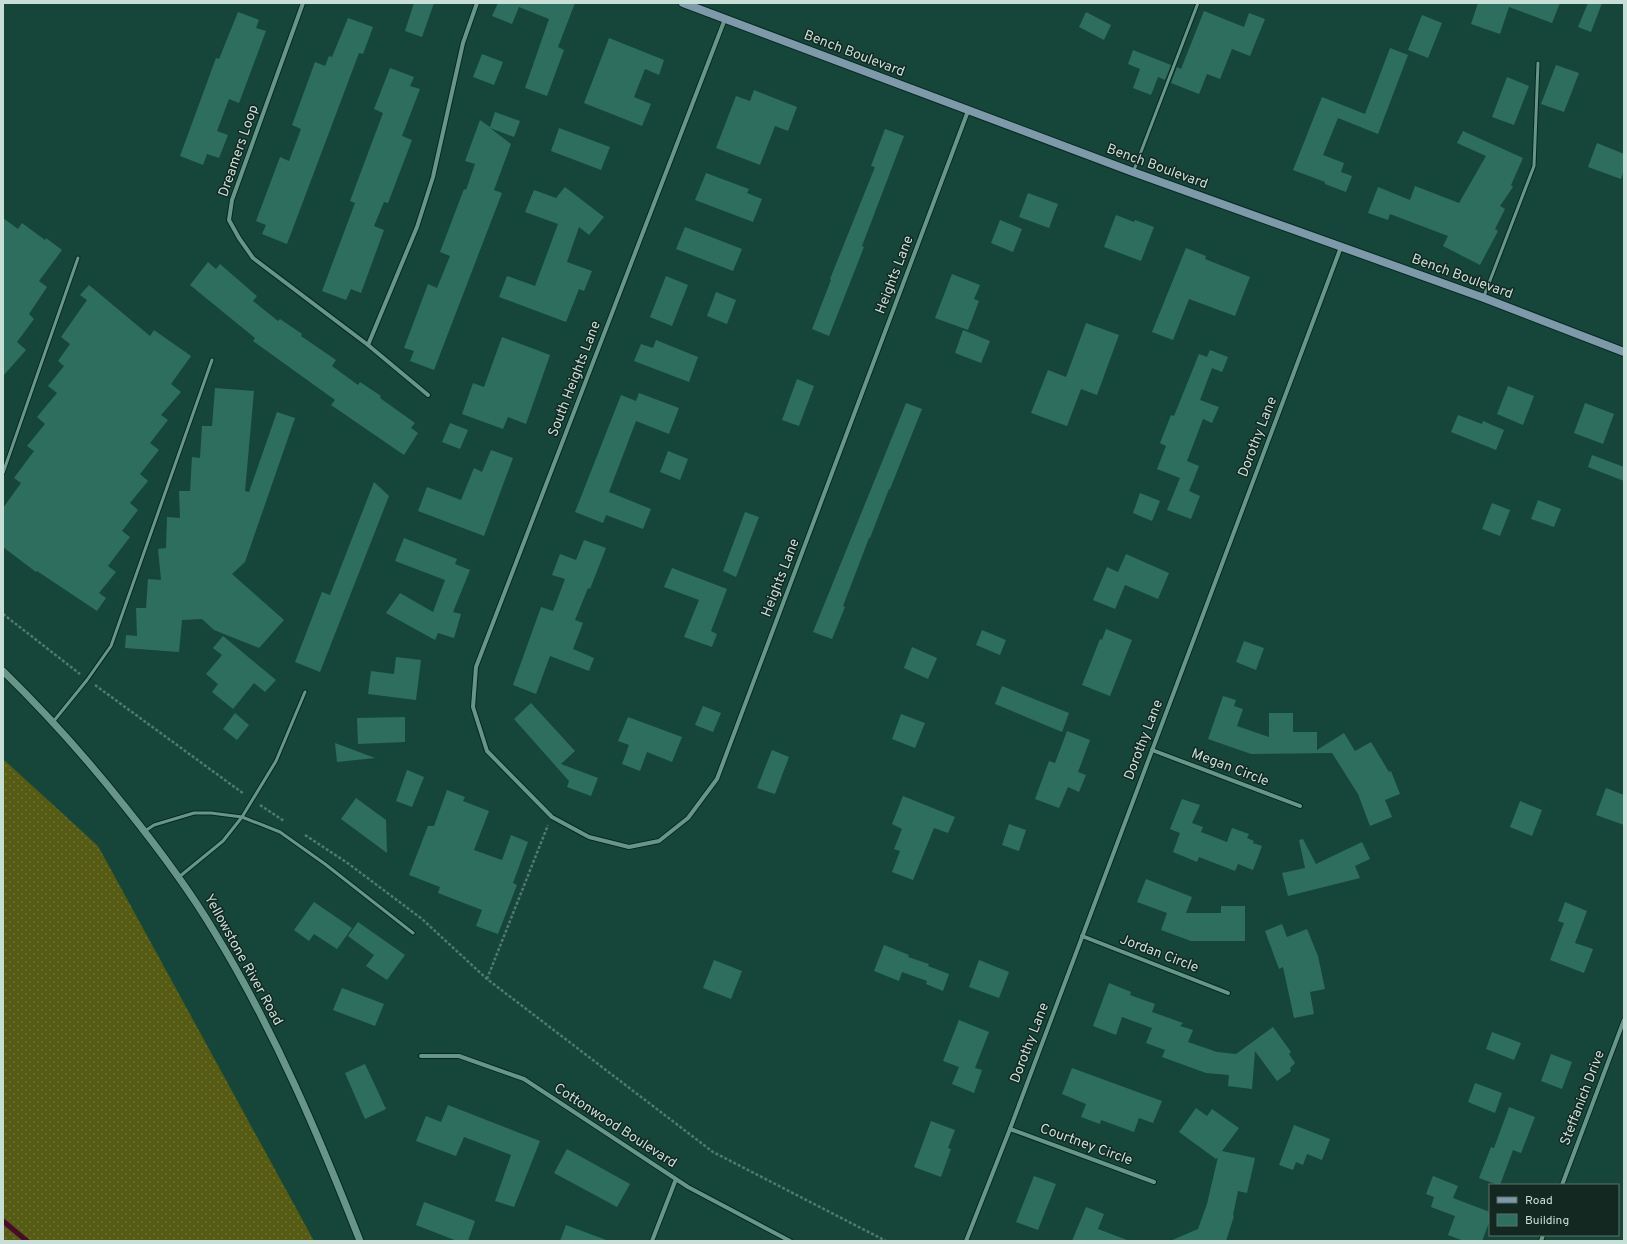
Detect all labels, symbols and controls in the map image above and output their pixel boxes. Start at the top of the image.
street label: Bench Boulevard [801,27,907,81]
street label: Dreamers Loop [215,103,263,199]
street label: Bench Boulevard [1104,141,1210,193]
street label: Heights Lane [872,233,918,317]
street label: Bench Boulevard [1409,251,1515,303]
street label: South Heights Lane [545,319,605,439]
street label: Dorothy Lane [1235,395,1281,479]
street label: Heights Lane [758,536,804,620]
street label: Dorothy Lane [1121,698,1167,782]
street label: Megan Circle [1189,745,1271,791]
street label: Yellowstone River Road [200,892,286,1028]
street label: Jordan Circle [1117,931,1201,977]
street label: Dorothy Lane [1007,1001,1053,1085]
street label: Steffanich Drive [1557,1048,1609,1148]
street label: Cottonwood Boulevard [550,1080,680,1172]
street label: Courtney Circle [1037,1120,1135,1170]
legend [1489,1184,1619,1236]
text: Road [1525,1193,1553,1209]
text: Building [1525,1213,1569,1229]

